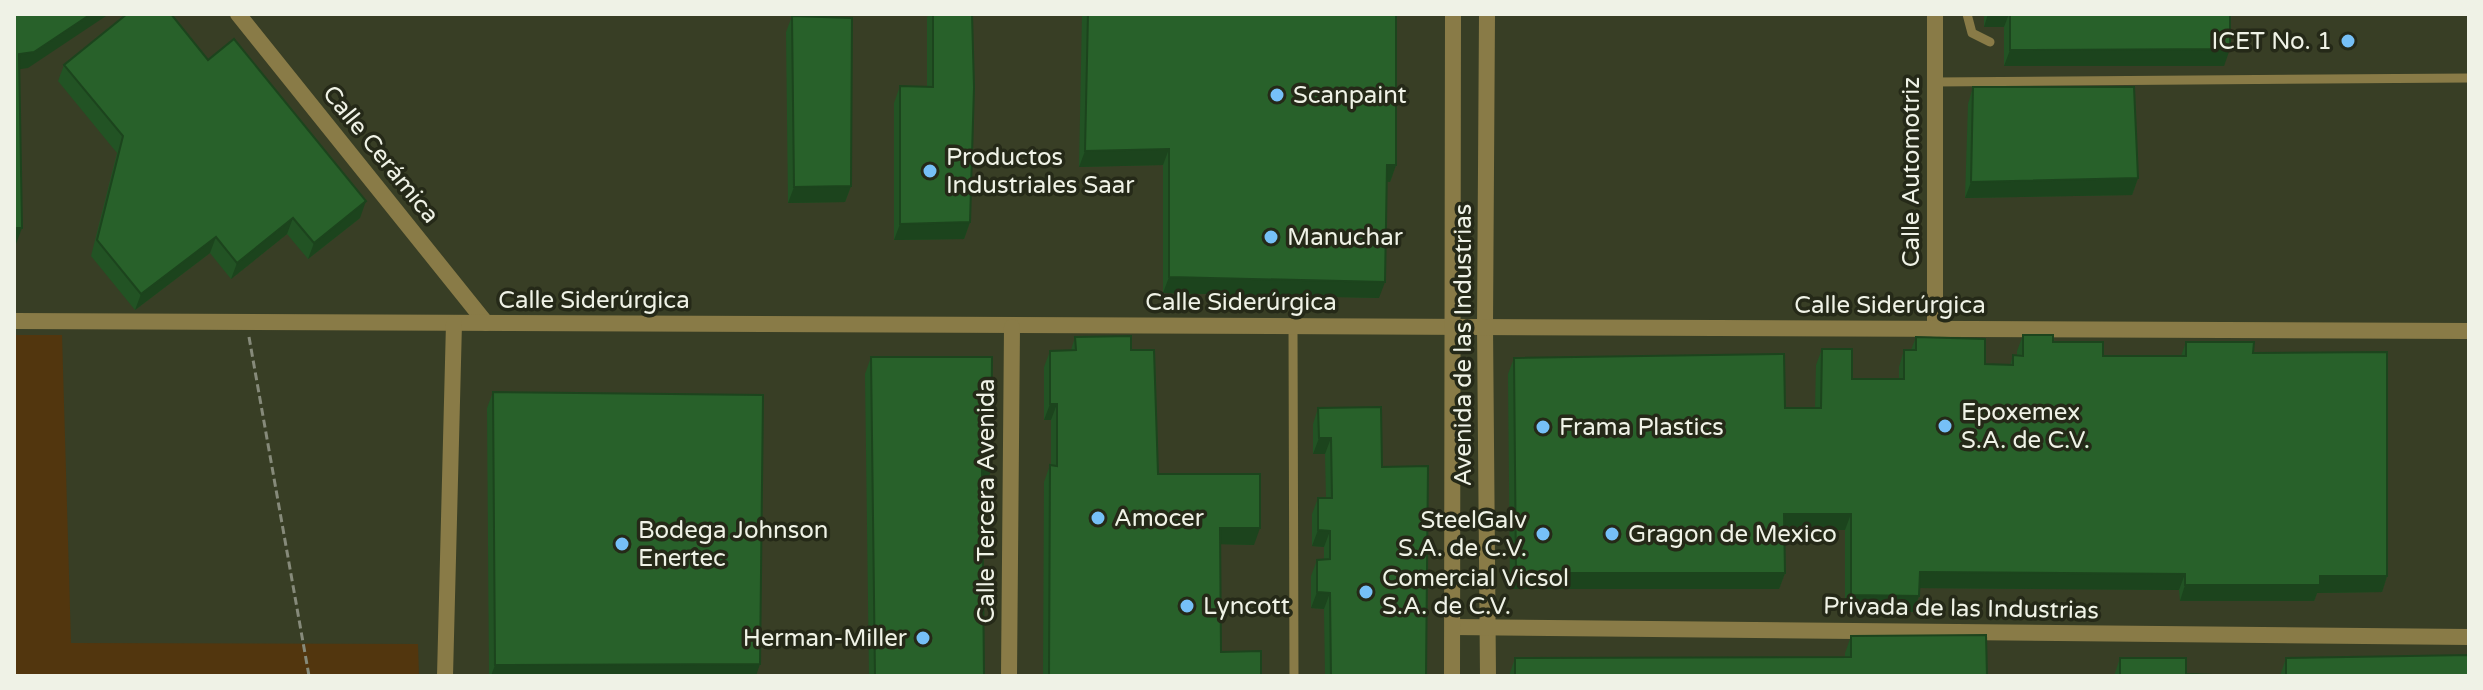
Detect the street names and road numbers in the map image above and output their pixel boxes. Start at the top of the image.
street label: Calle Automotriz [1897,77,1926,267]
street label: Calle Cerámica [316,80,445,229]
street label: Avenida de las Industrias [1449,204,1478,486]
street label: Calle Siderúrgica [498,286,690,315]
street label: Calle Siderúrgica [1145,288,1337,317]
street label: Calle Siderúrgica [1794,291,1986,320]
street label: Calle Tercera Avenida [972,378,1001,624]
street label: Privada de las Industrias [1823,592,2099,625]

